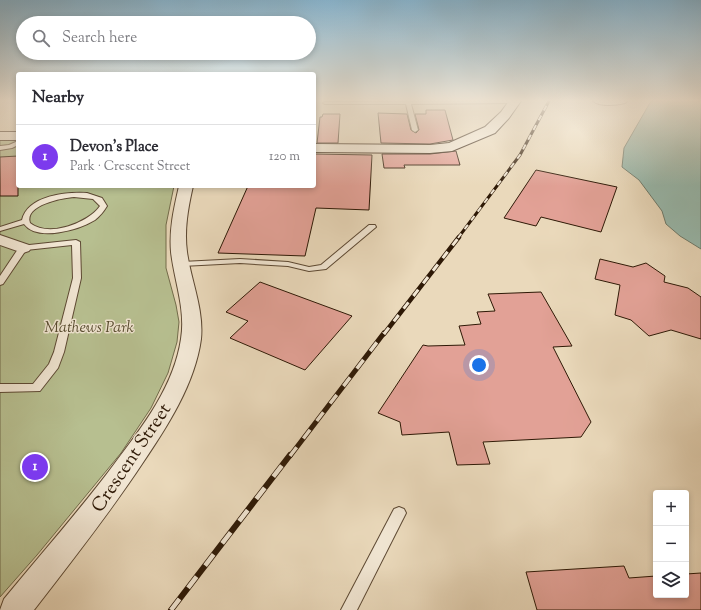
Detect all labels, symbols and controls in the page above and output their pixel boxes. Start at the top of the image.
search box [16,16,316,60]
icon: search [30,27,52,49]
text: Search here [62,28,137,49]
text: Nearby [32,86,84,110]
text: Devon’s Place [70,137,158,158]
text: 1 [43,148,47,166]
text: 120 m [269,148,300,166]
text: Park · Crescent Street [70,158,190,176]
park label: Mathews Park [44,317,134,340]
your location [469,355,489,375]
street label: Crescent Street [85,398,179,518]
pin: 1 [22,452,48,482]
map controls [653,490,689,598]
button: + [653,490,689,526]
button: − [653,526,689,562]
button: layers [653,562,689,598]

